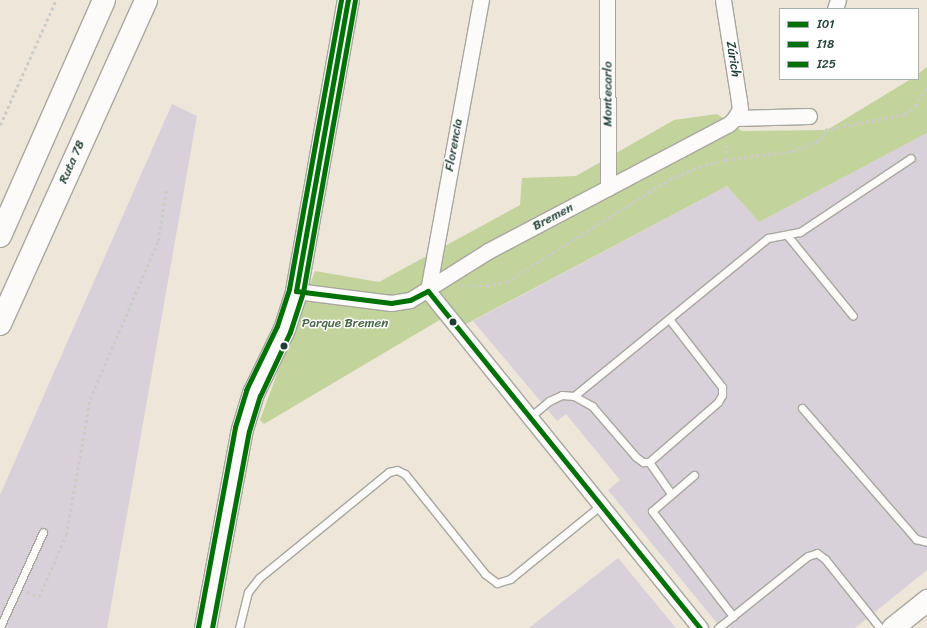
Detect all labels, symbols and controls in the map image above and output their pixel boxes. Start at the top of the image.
legend [779,8,919,80]
text: I01 [817,13,834,35]
text: I18 [817,33,834,55]
street label: Zúrich [722,40,744,78]
text: I25 [817,53,836,75]
street label: Montecarlo [600,61,616,127]
street label: Florencia [442,118,466,172]
street label: Ruta 78 [56,138,88,186]
street label: Bremen [530,200,576,234]
park label: Parque Bremen [302,315,388,331]
unlabelled marker [448,317,458,327]
unlabelled marker [279,341,289,351]

